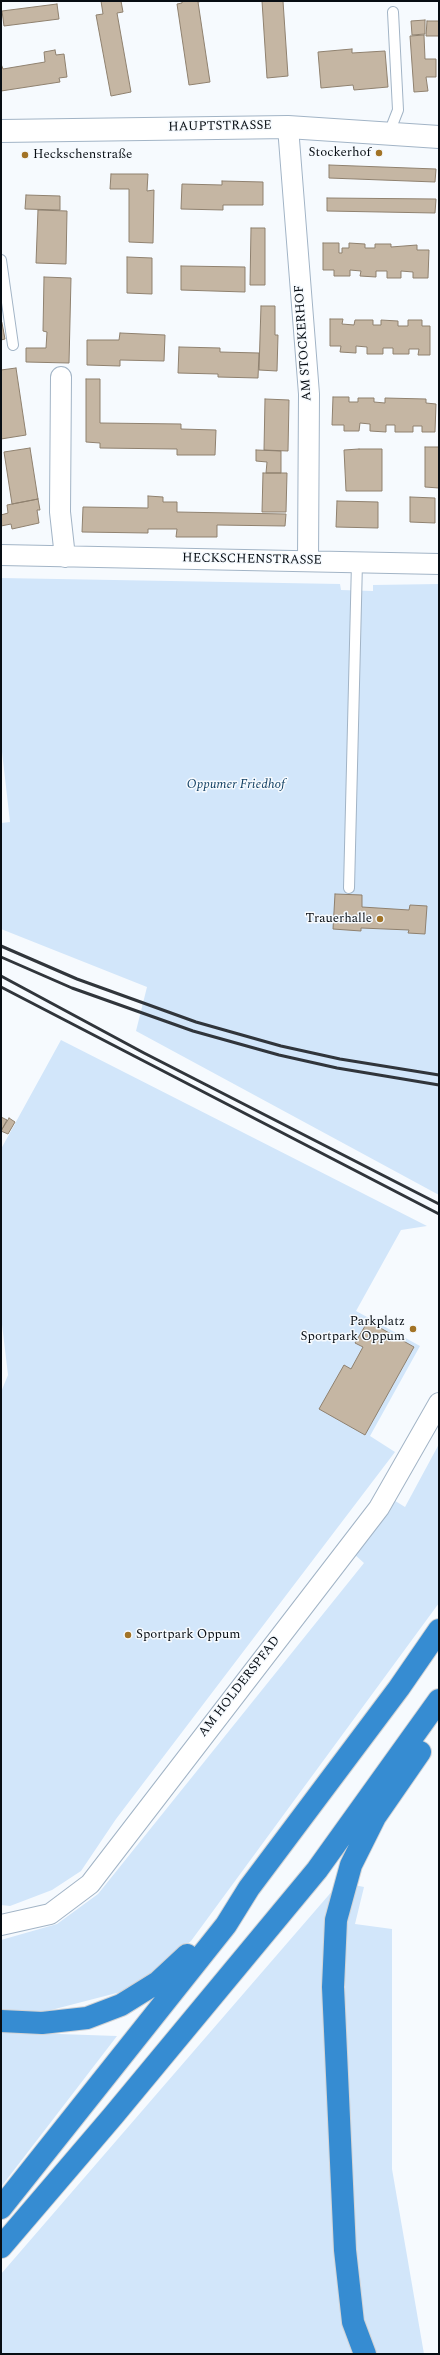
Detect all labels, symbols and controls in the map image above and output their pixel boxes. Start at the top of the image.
street label: HAUPTSTRASSE [168,118,272,136]
place label: Stockerhof [309,145,371,161]
place label: Heckschenstraße [33,147,132,163]
marker: Stockerhof [374,148,384,158]
marker: Heckschenstraße [20,150,30,160]
street label: AM STOCKERHOF [292,284,316,402]
street label: HECKSCHENSTRASSE [182,551,322,569]
park label: Oppumer Friedhof [187,777,285,793]
place label: Trauerhalle [306,911,372,927]
marker: Trauerhalle [375,914,385,924]
place label: Parkplatz Sportpark Oppum [301,1314,405,1345]
marker: Parkplatz Sportpark Oppum [408,1324,418,1334]
place label: Sportpark Oppum [136,1627,240,1643]
marker: Sportpark Oppum [123,1630,133,1640]
street label: AM HOLDERSPFAD [196,1634,284,1740]

